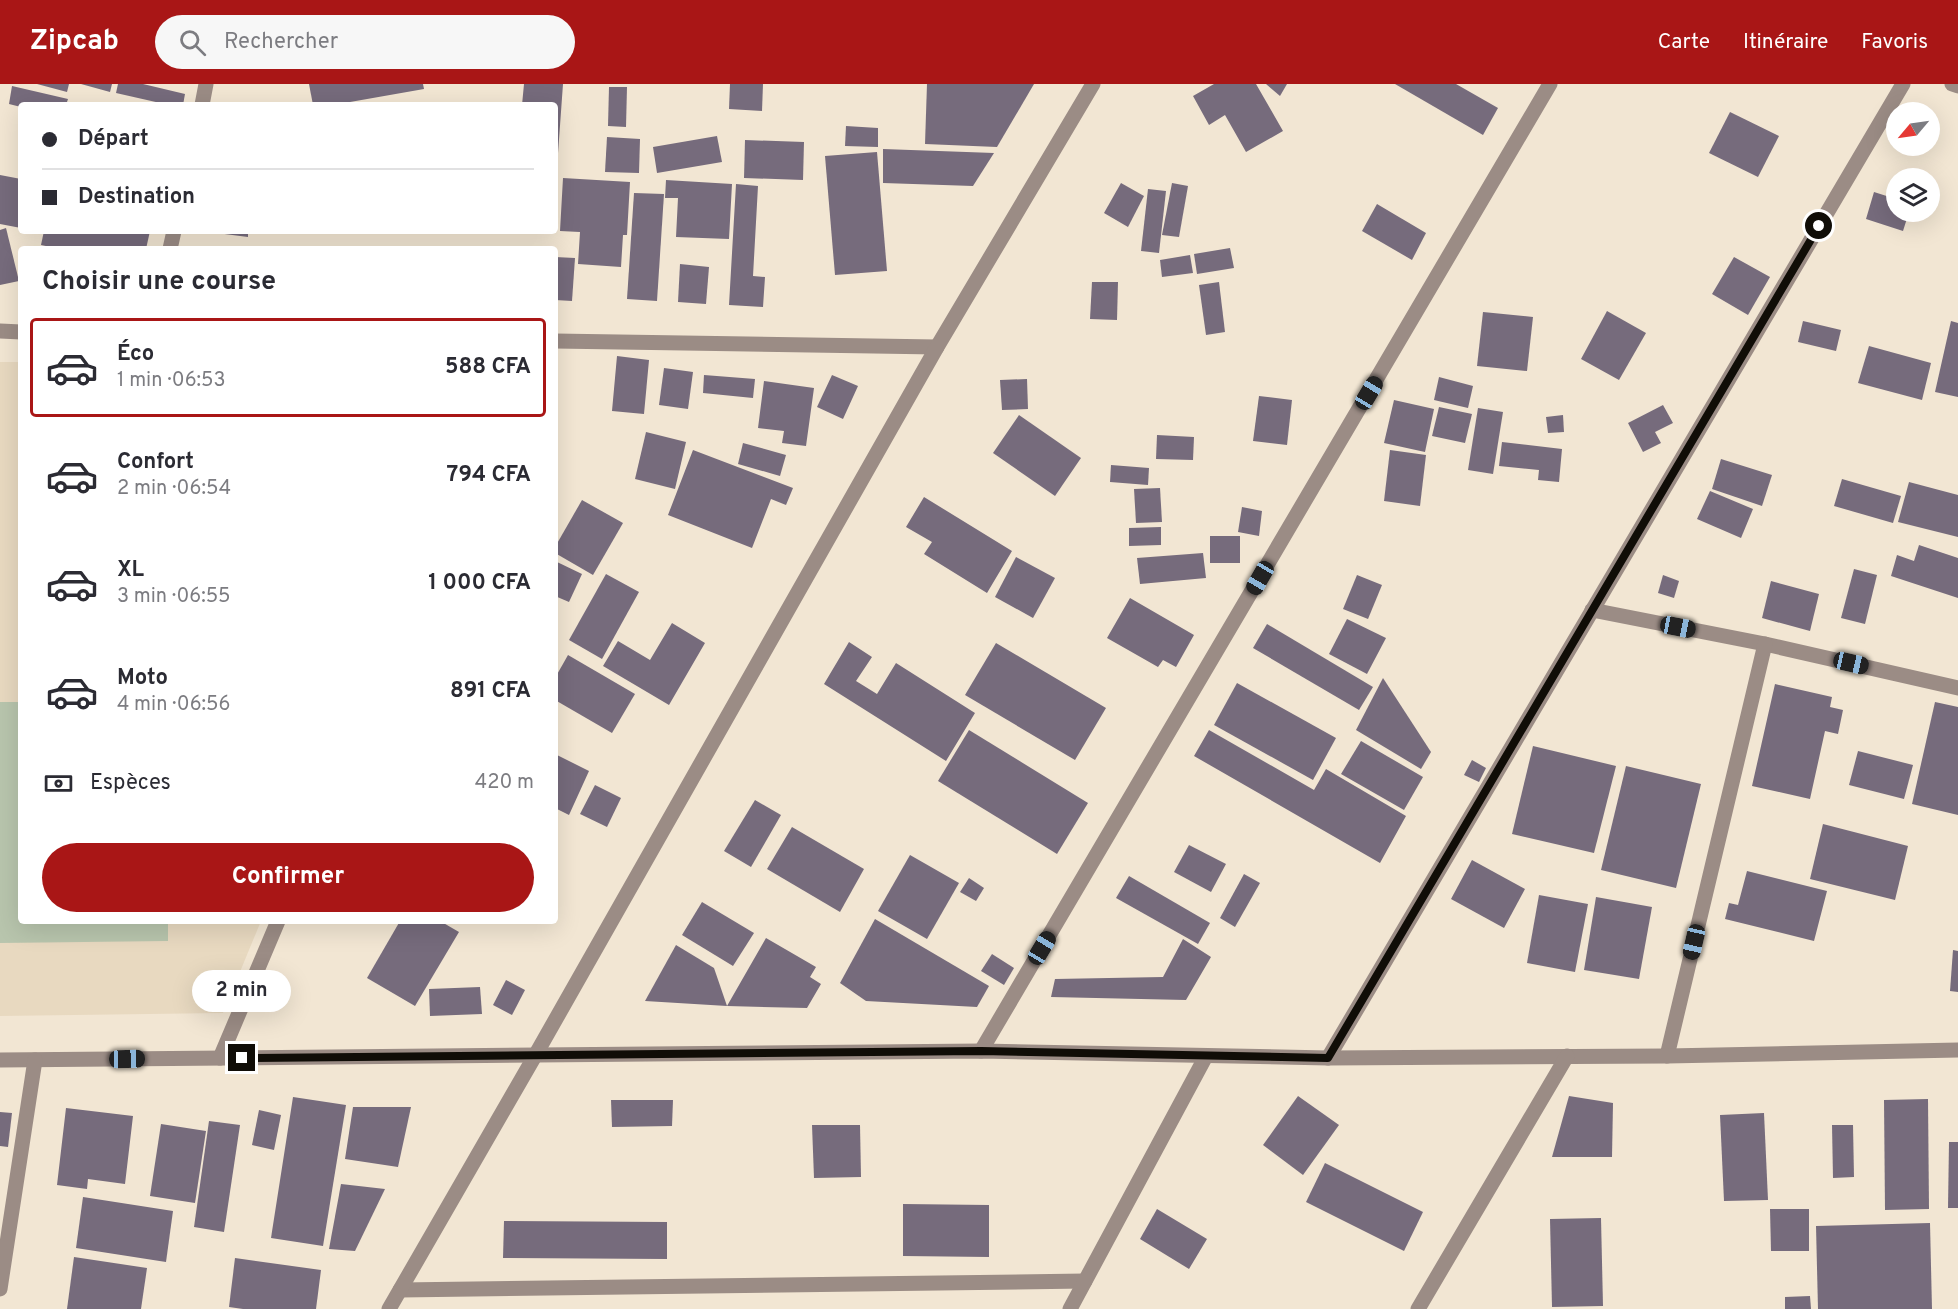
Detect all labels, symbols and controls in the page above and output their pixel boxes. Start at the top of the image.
search box [155,15,575,69]
text: Zipcab [30,24,119,60]
icon: search [176,26,209,59]
text: Rechercher [224,29,338,56]
text: Carte [1658,29,1710,56]
text: Itinéraire [1743,29,1828,56]
text: Favoris [1861,29,1928,56]
north arrow [1886,102,1940,156]
map controls [1886,102,1940,222]
text: Départ [78,126,149,153]
button: layers [1886,168,1940,222]
text: Destination [78,184,195,211]
route start [1805,212,1832,239]
text: Choisir une course [42,265,276,299]
icon: car [45,341,99,395]
text: Éco [117,341,154,368]
text: 588 CFA [445,354,531,381]
text: 1 min · 06:53 [117,368,226,394]
car [1352,373,1386,413]
icon: car [45,449,99,503]
text: Confort [117,449,194,476]
text: 794 CFA [447,462,531,489]
text: 2 min · 06:54 [117,476,231,502]
icon: car [45,557,99,611]
text: XL [117,557,144,584]
car [1243,558,1277,598]
text: 1 000 CFA [428,570,531,597]
text: 3 min · 06:55 [117,584,231,610]
car [1659,615,1697,639]
car [1831,650,1871,676]
icon: car [45,665,99,719]
text: Moto [117,665,168,692]
text: 891 CFA [450,678,531,705]
text: 4 min · 06:56 [117,692,230,718]
icon: cash [42,767,75,800]
text: Espèces [90,770,171,797]
text: 420 m [475,770,534,796]
button: Confirmer [42,843,534,912]
car [1681,922,1707,962]
car [1025,928,1059,968]
callout: 2 min [192,971,292,1013]
text: 2 min [215,978,268,1004]
route end [228,1044,255,1071]
car [109,1050,145,1068]

